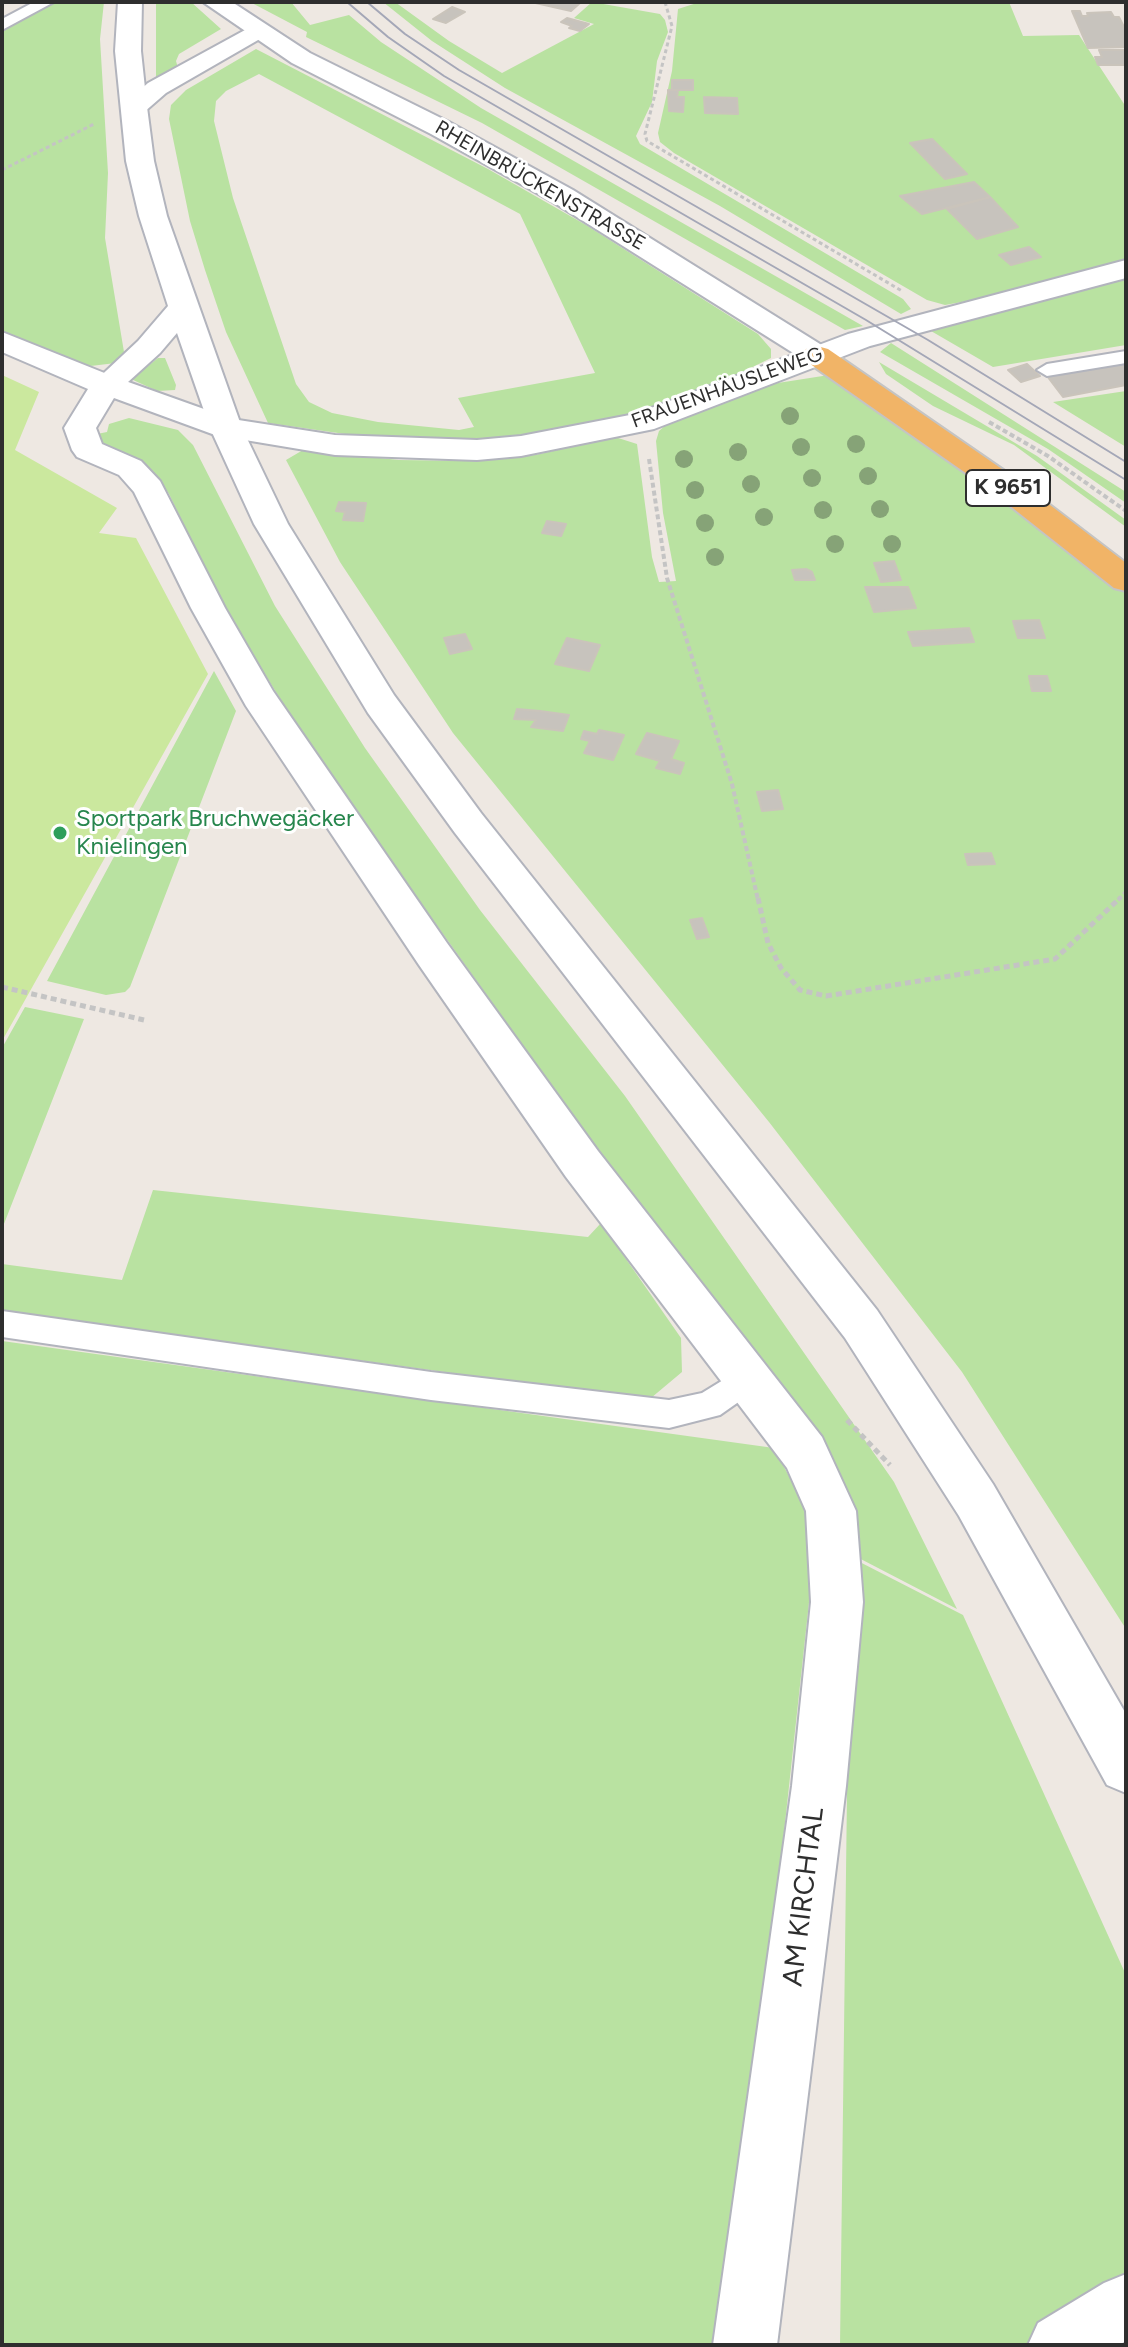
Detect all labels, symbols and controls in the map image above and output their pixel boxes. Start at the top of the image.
street label: RHEINBRÜCKENSTRASSE [431,116,649,256]
street label: FRAUENHÄUSLEWEG [628,342,826,434]
road number: K 9651 [966,470,1050,506]
place label: Sportpark Bruchwegäcker Knielingen [76,805,354,861]
marker: Sportpark Bruchwegäcker Knielingen [51,824,69,842]
street label: AM KIRCHTAL [776,1806,832,1988]

